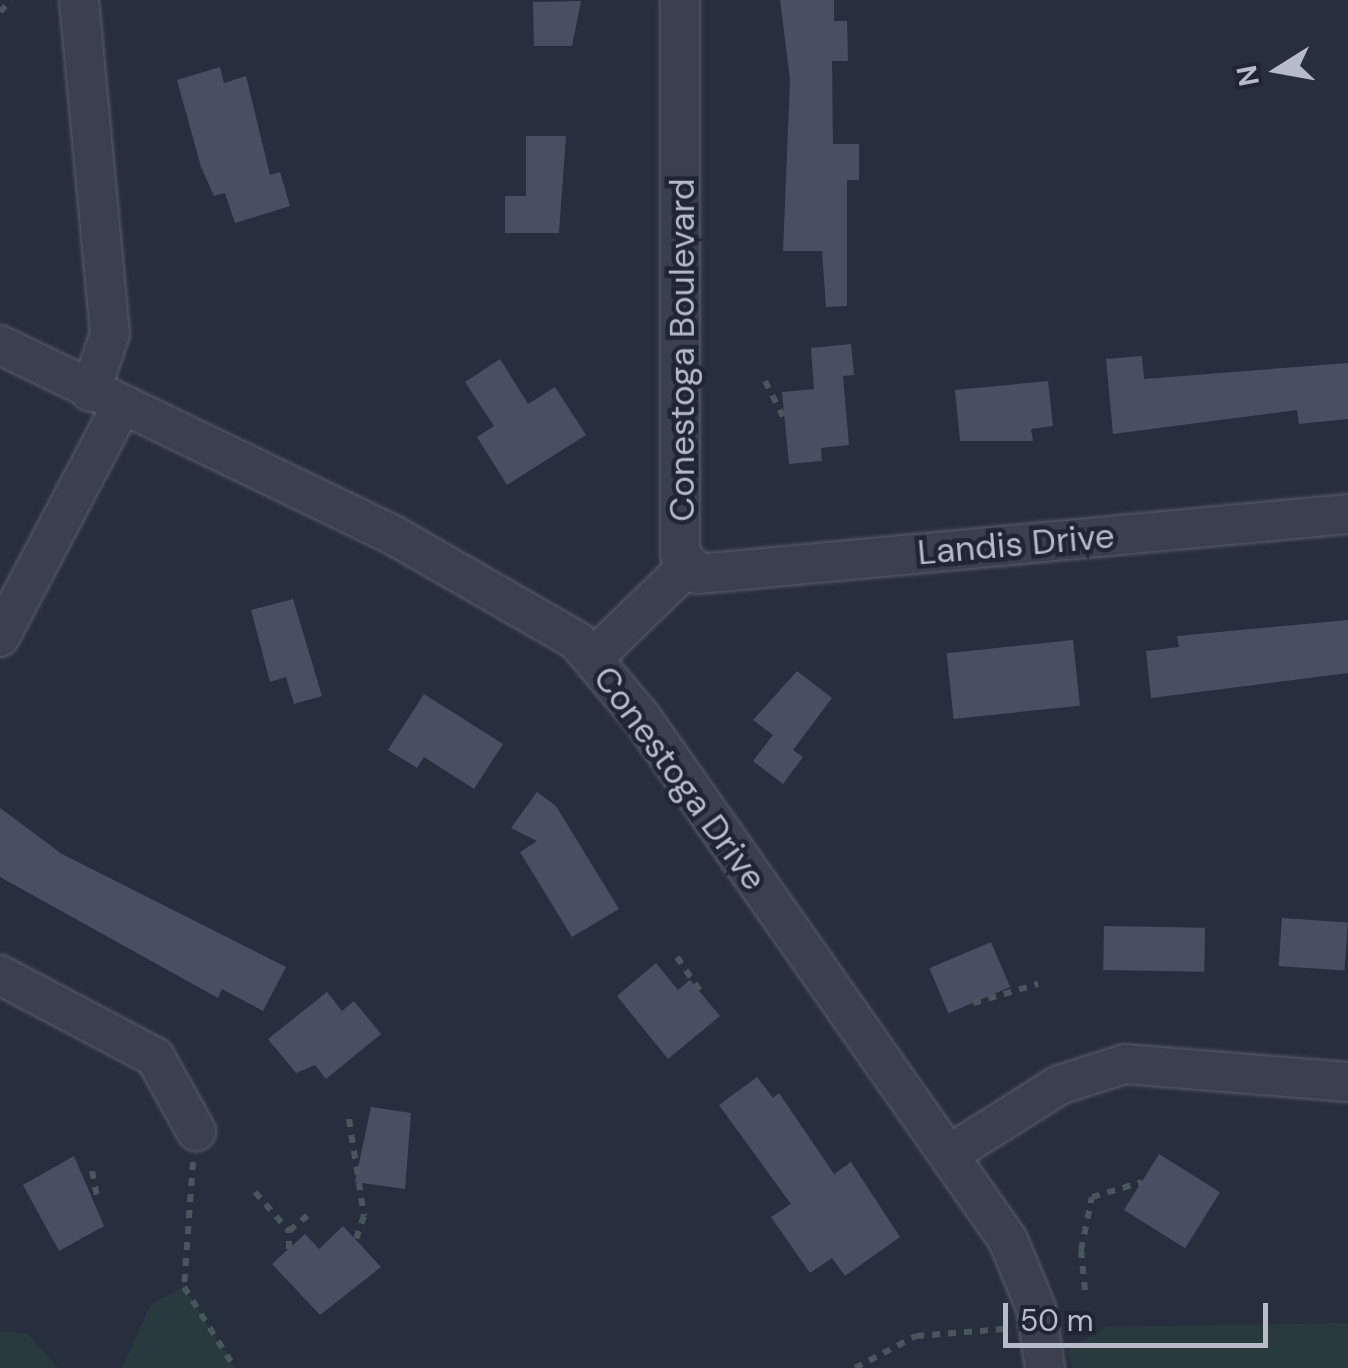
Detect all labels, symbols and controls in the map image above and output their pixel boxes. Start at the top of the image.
north arrow [1228,20,1328,120]
text: N [1228,62,1268,89]
street label: Conestoga Boulevard [661,178,703,522]
street label: Landis Drive [916,514,1116,574]
street label: Conestoga Drive [585,658,775,898]
scale bar [1008,1283,1273,1345]
text: 50 m [1020,1301,1094,1340]

